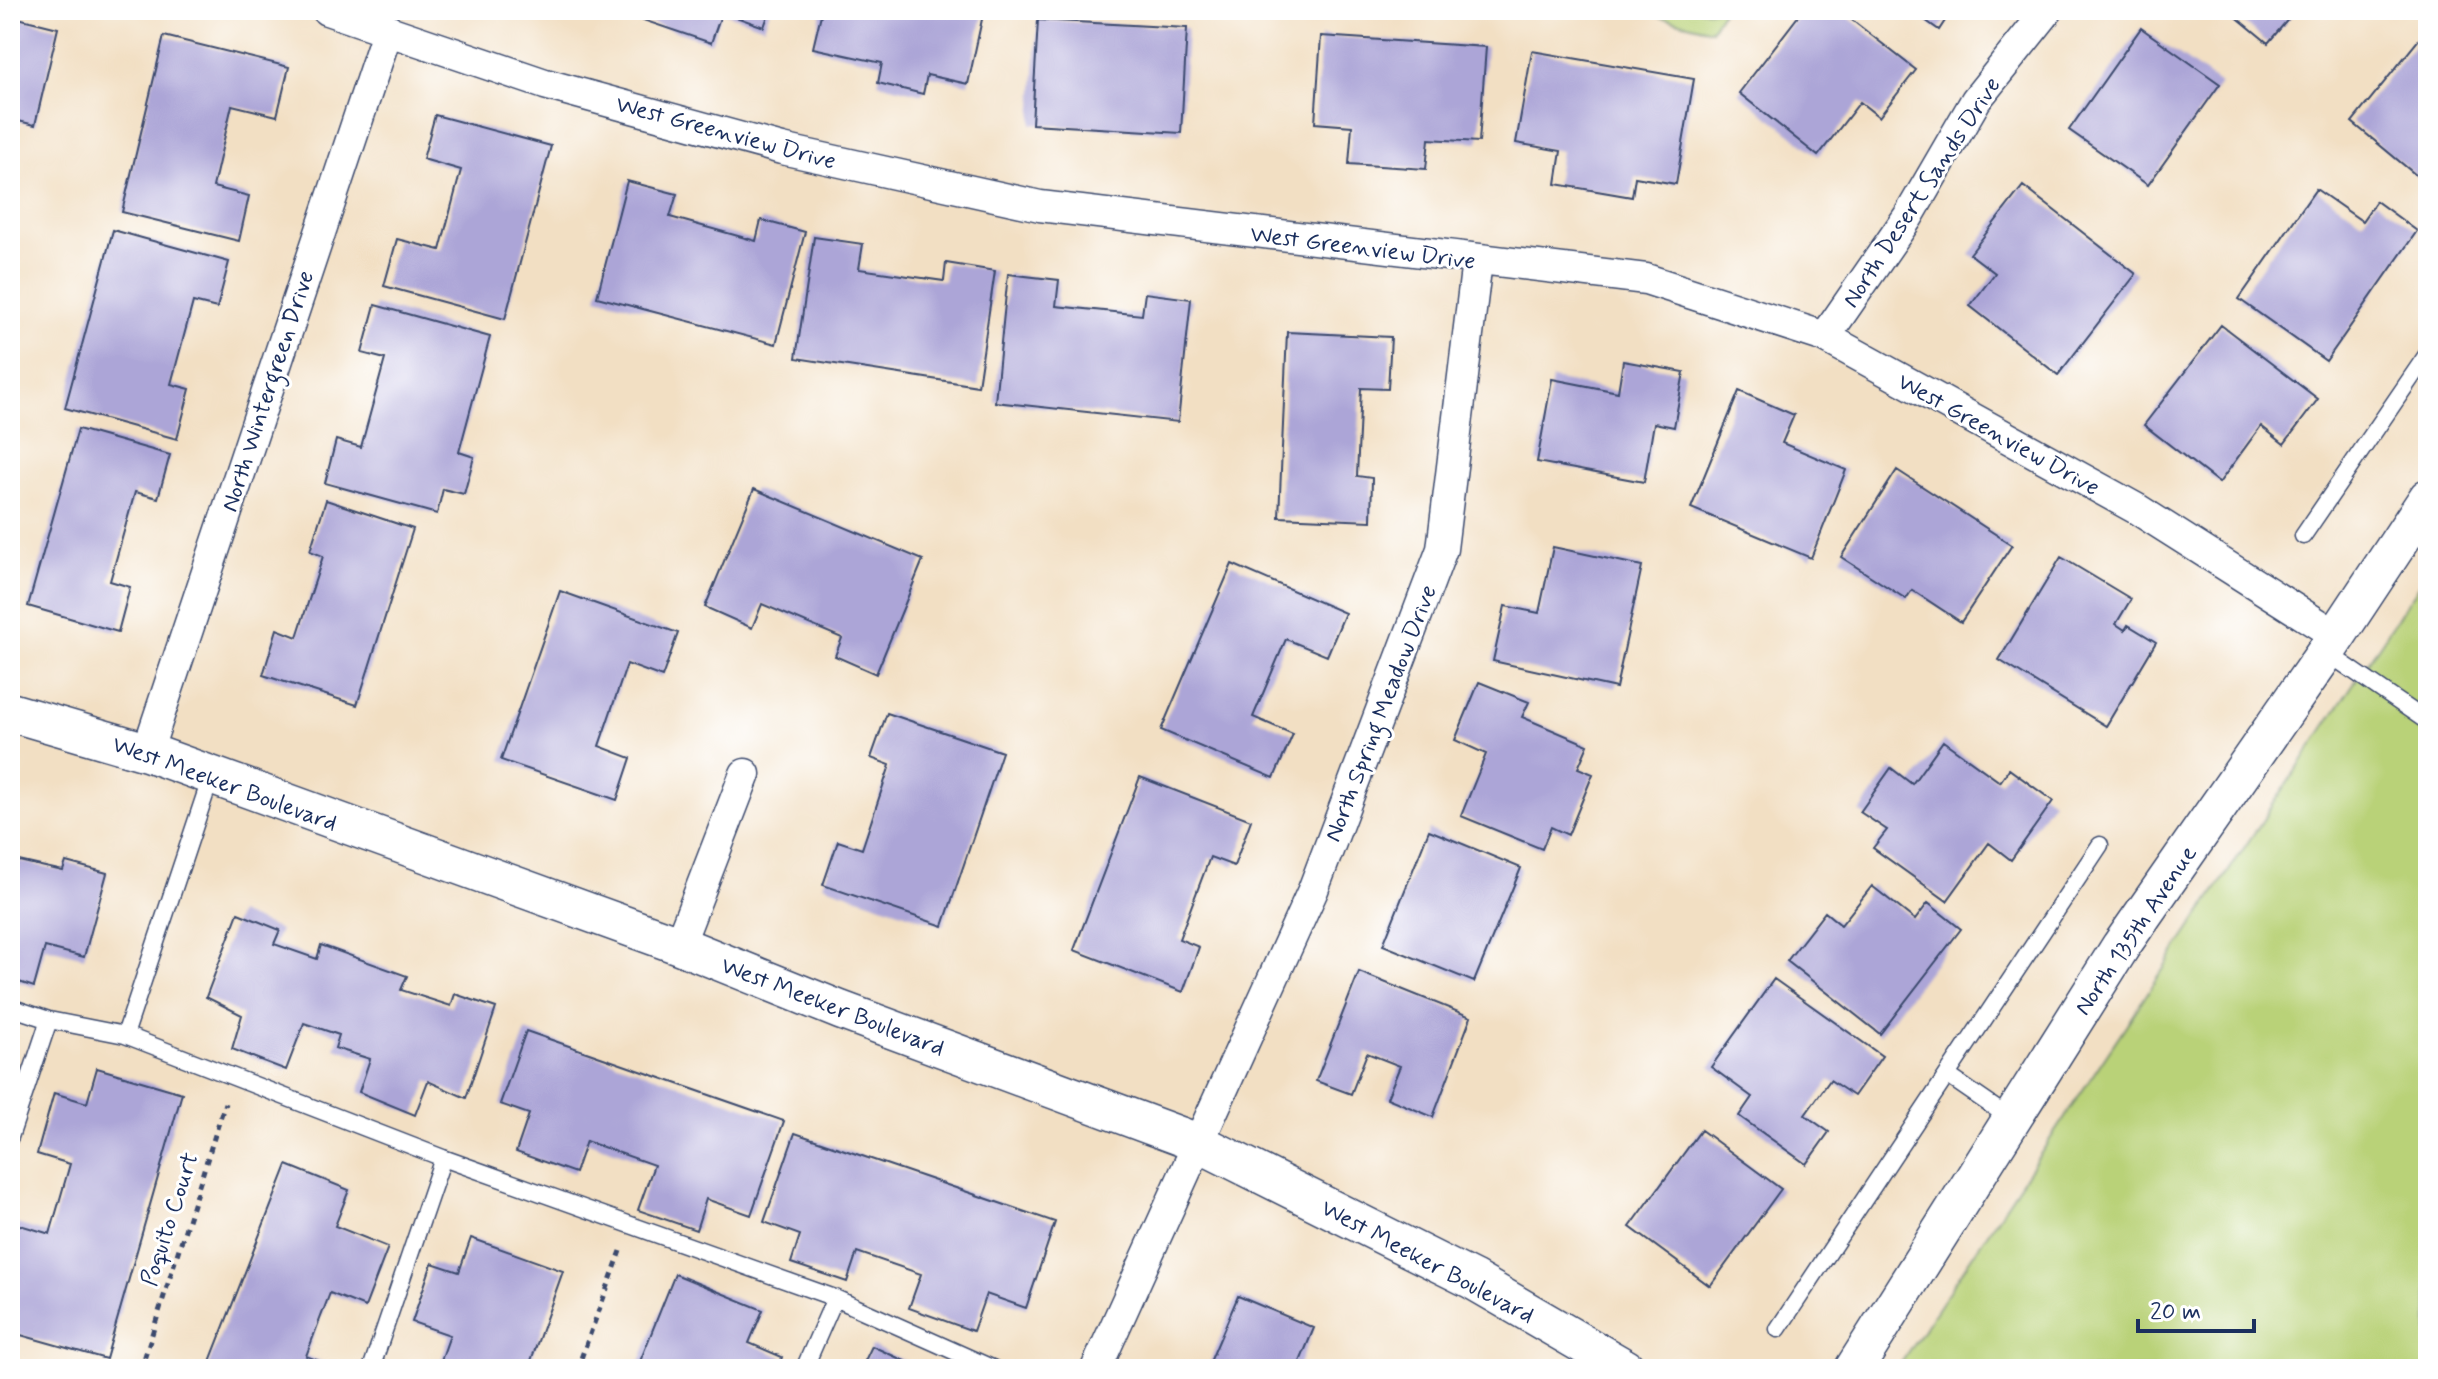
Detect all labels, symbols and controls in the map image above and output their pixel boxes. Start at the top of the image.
street label: North Desert Sands Drive [1836,72,2009,314]
street label: West Greenview Drive [612,89,839,178]
street label: West Greenview Drive [1248,219,1477,278]
street label: North Wintergreen Drive [215,267,325,517]
street label: West Greenview Drive [1892,367,2105,504]
street label: North Spring Meadow Drive [1318,581,1448,847]
street label: West Meeker Boulevard [108,729,341,840]
street label: North 135th Avenue [2068,840,2205,1022]
street label: West Meeker Boulevard [716,950,949,1064]
street label: Poquito Court [134,1149,207,1290]
street label: West Meeker Boulevard [1315,1193,1539,1332]
scale bar [2138,1283,2254,1333]
text: 20 m [2150,1297,2201,1328]

